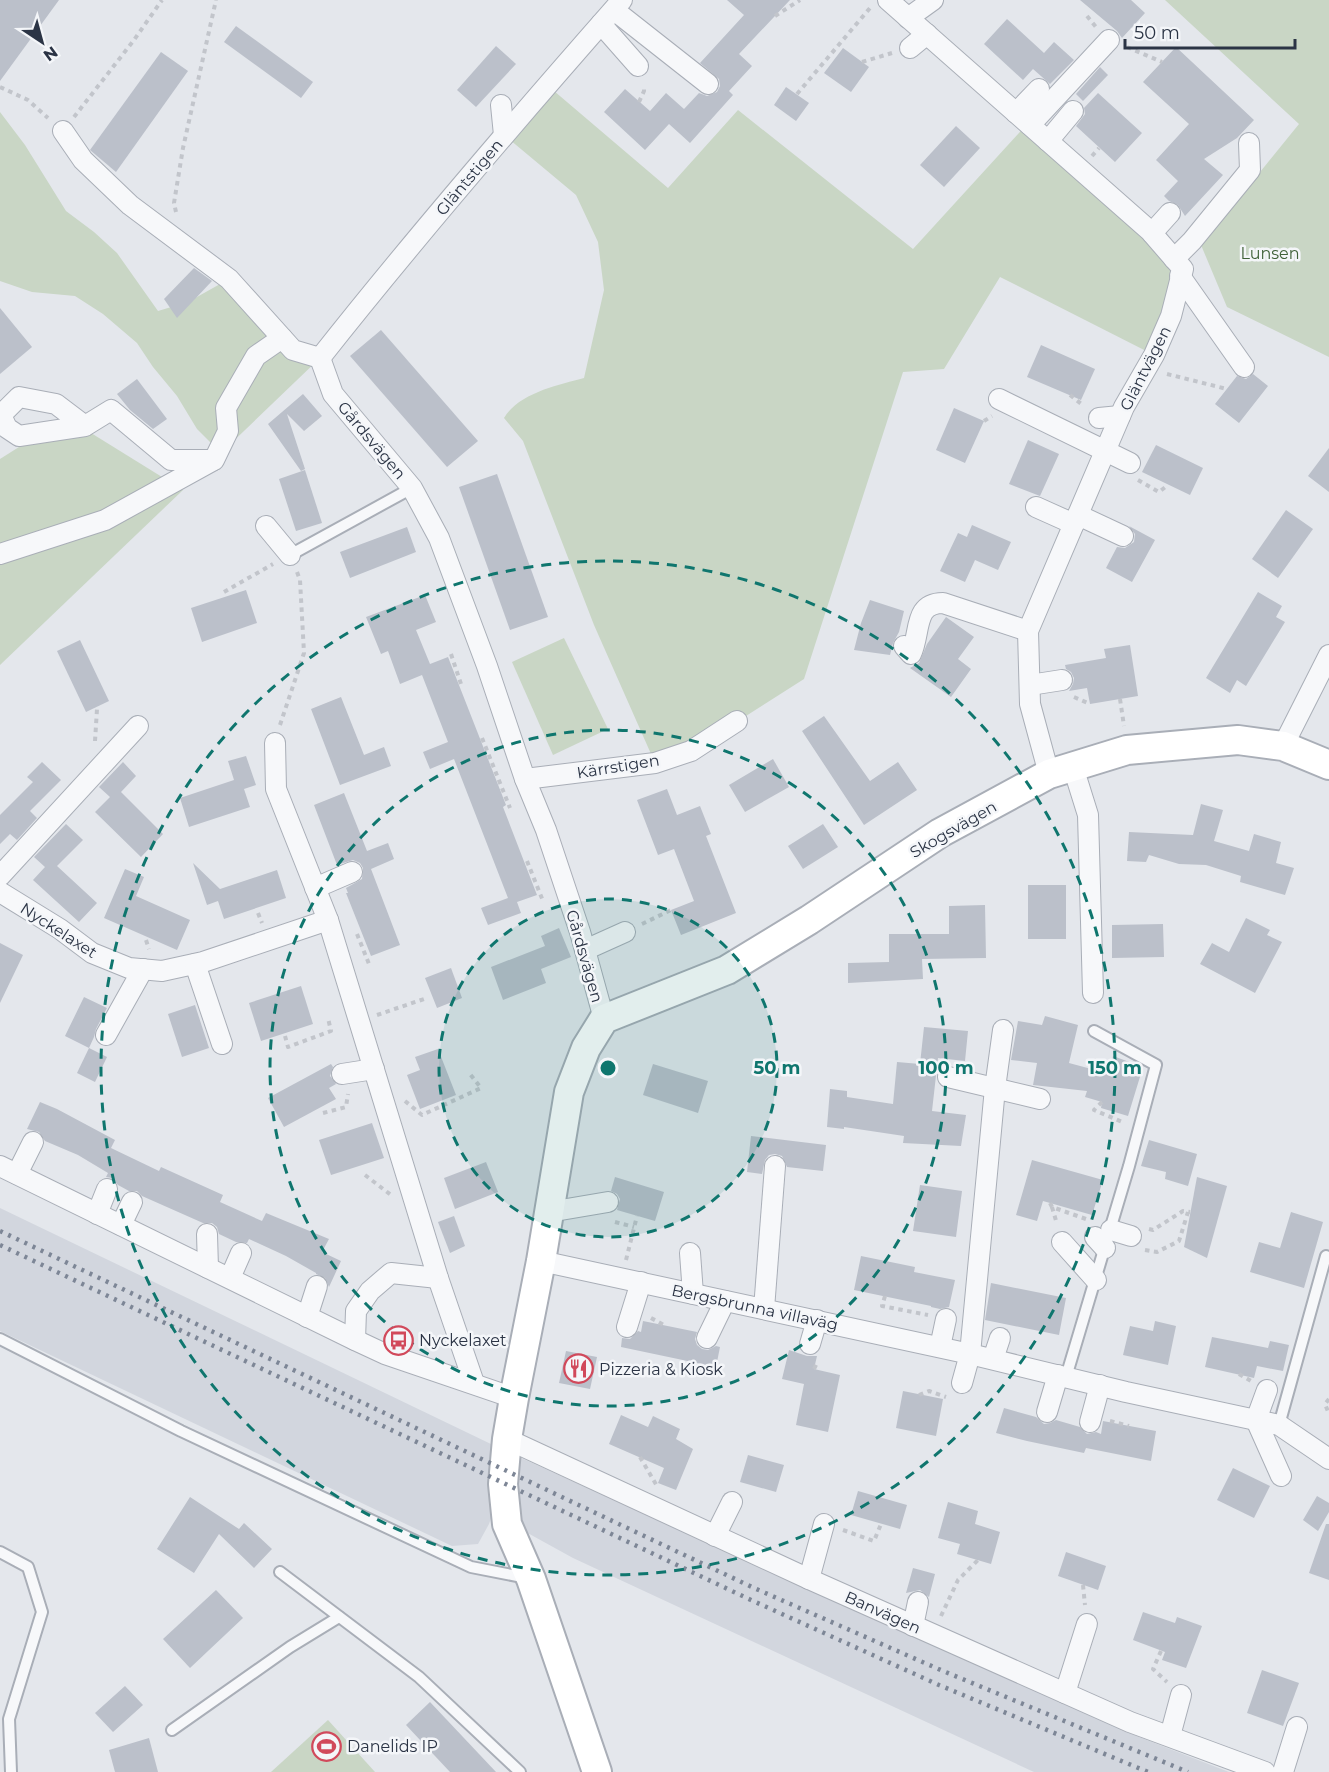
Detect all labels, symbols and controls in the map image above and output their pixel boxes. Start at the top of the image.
north arrow [12,12,72,72]
scale bar [1125,12,1294,50]
text: 50 m [1134,22,1180,44]
text: N [40,42,61,65]
street label: Gläntstigen [432,135,507,219]
park label: Lunsen [1240,244,1300,263]
street label: Gläntvägen [1116,323,1175,414]
street label: Gårdsvägen [334,398,410,483]
street label: Kärrstigen [575,751,661,782]
street label: Skogsvägen [907,797,1000,862]
street label: Nyckelaxet [17,899,101,962]
street label: Gårdsvägen [562,907,607,1005]
text: 50 m [754,1057,800,1079]
text: 100 m [918,1057,974,1079]
text: 150 m [1088,1057,1142,1079]
centre of rings [598,1058,618,1078]
street label: Bergsbrunna villaväg [670,1281,840,1334]
bus stop icon: Nyckelaxet [382,1324,414,1356]
place label: Nyckelaxet [419,1331,507,1350]
restaurant icon: Pizzeria & Kiosk [562,1353,594,1385]
place label: Pizzeria & Kiosk [599,1360,723,1379]
street label: Banvägen [842,1587,924,1638]
sports icon: Danelids IP [310,1730,342,1762]
place label: Danelids IP [347,1737,438,1756]

